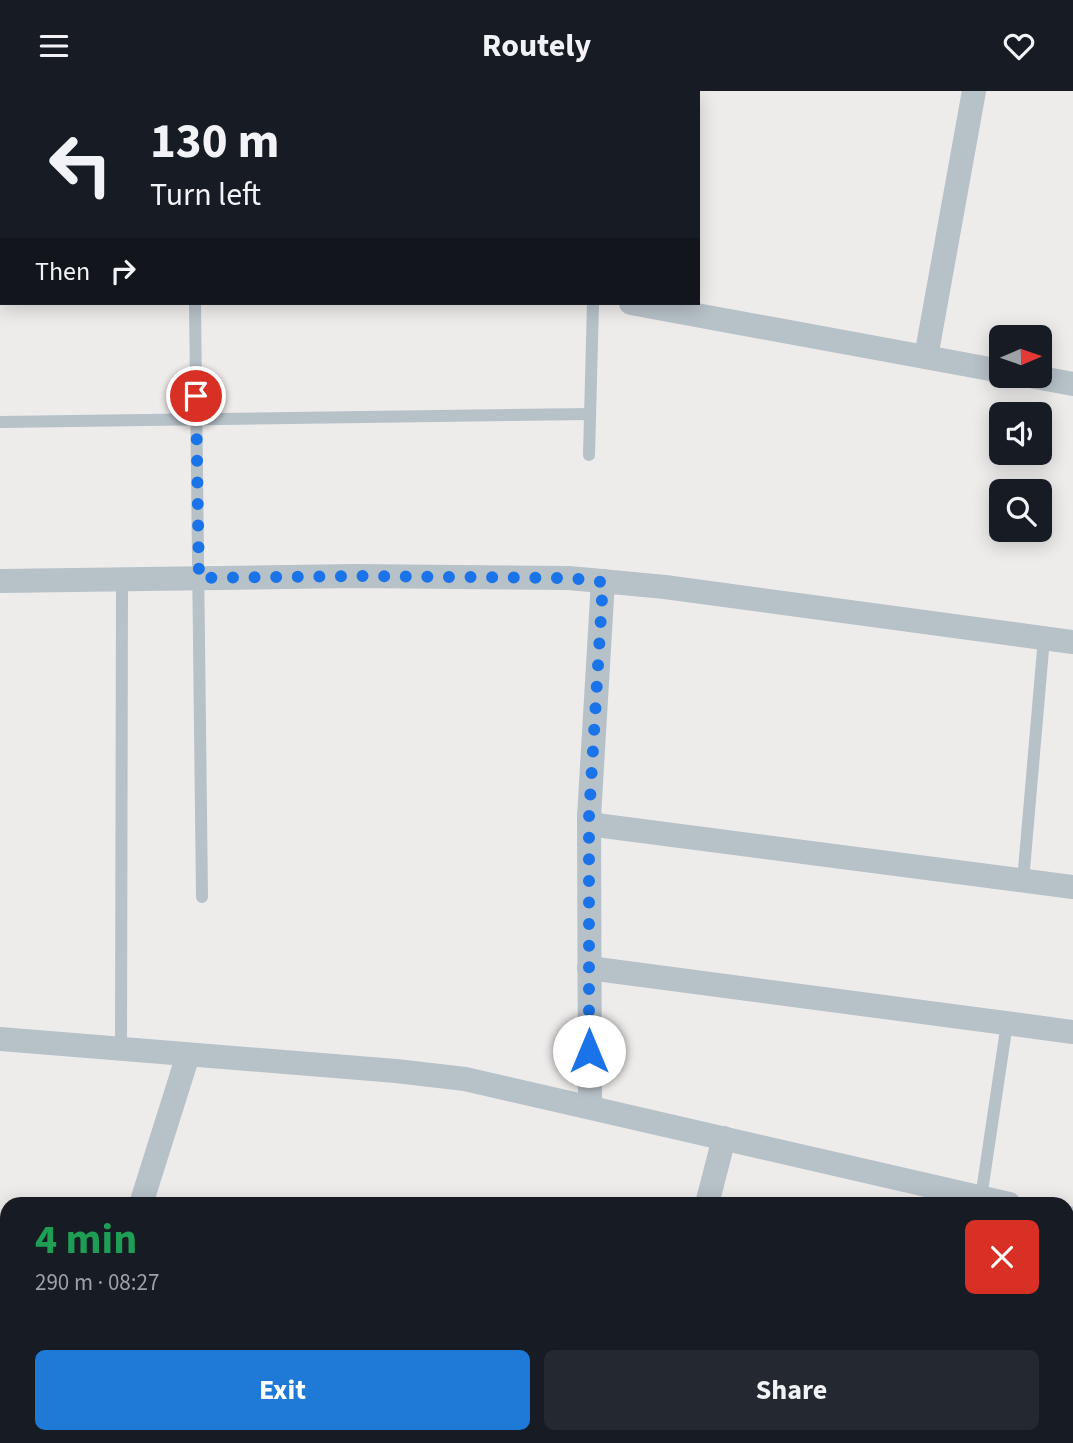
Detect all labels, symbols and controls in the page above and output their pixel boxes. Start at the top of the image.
text: Routely [482,23,591,69]
icon: menu [35,27,73,65]
icon: heart [1000,27,1038,65]
text: 130 m [150,107,279,177]
icon: left [35,119,126,210]
text: Turn left [150,172,261,218]
icon: right [104,252,142,290]
text: Then [35,253,90,290]
north arrow [989,325,1052,389]
map controls [989,325,1052,542]
pin [166,366,226,426]
icon: arrive [177,377,215,415]
button: sound [989,402,1052,465]
button: search [989,479,1052,542]
position arrow [552,1014,626,1088]
text: 4 min [35,1210,137,1270]
button: close [965,1220,1039,1294]
text: 290 m · 08:27 [35,1266,159,1299]
button: Exit [35,1350,530,1430]
button: Share [544,1350,1039,1430]

